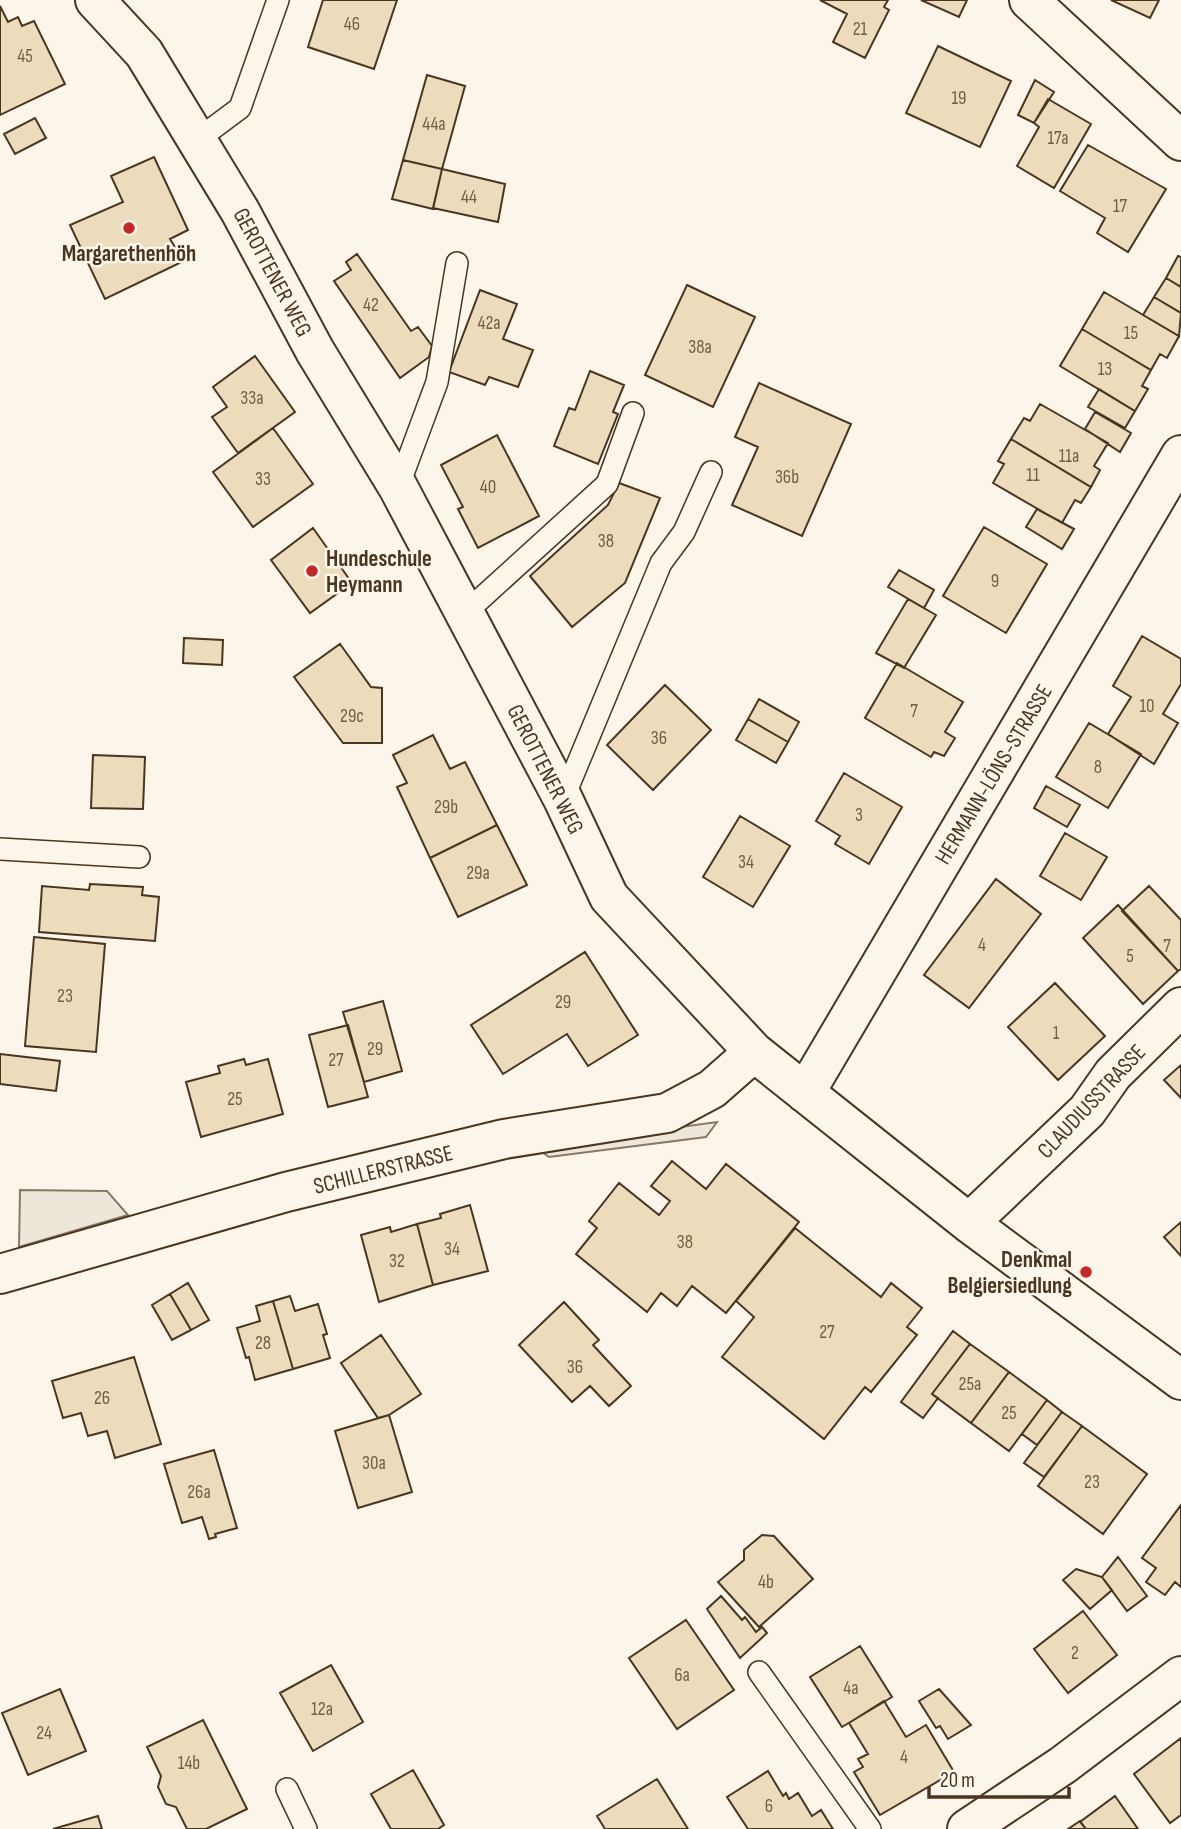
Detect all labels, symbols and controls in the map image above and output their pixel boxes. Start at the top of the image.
house number: 46 [344,13,360,36]
house number: 21 [853,18,868,41]
house number: 45 [17,45,33,68]
house number: 19 [951,87,967,110]
house number: 44a [422,113,446,136]
house number: 17a [1047,127,1069,150]
house number: 44 [461,186,477,209]
house number: 17 [1113,195,1128,218]
street label: GEROTTENER WEG [226,203,318,342]
marker: Margarethenhöh [121,220,137,236]
place label: Margarethenhöh [62,240,196,268]
house number: 42 [363,294,379,317]
house number: 42a [477,312,501,335]
house number: 15 [1124,322,1138,345]
house number: 38a [688,336,712,359]
house number: 13 [1098,358,1112,381]
house number: 33a [240,387,264,410]
house number: 11a [1059,445,1079,468]
house number: 11 [1026,464,1040,487]
house number: 36b [775,466,799,489]
house number: 33 [255,468,271,491]
house number: 40 [480,476,496,499]
house number: 38 [598,530,614,553]
place label: Hundeschule Heymann [326,545,432,599]
marker: Hundeschule Heymann [304,563,320,579]
house number: 9 [991,570,999,593]
street label: HERMANN-LÖNS-STRASSE [929,680,1059,870]
house number: 10 [1139,695,1155,718]
street label: GEROTTENER WEG [500,700,590,839]
house number: 7 [910,700,918,723]
house number: 29c [340,705,364,728]
house number: 36 [651,727,667,750]
house number: 8 [1094,756,1102,779]
house number: 29b [434,796,458,819]
house number: 3 [855,804,863,827]
house number: 34 [738,851,754,874]
house number: 29a [466,862,490,885]
house number: 4 [978,934,986,957]
house number: 7 [1163,935,1171,958]
house number: 5 [1126,945,1134,968]
house number: 23 [57,985,73,1008]
house number: 29 [555,991,571,1014]
house number: 1 [1053,1022,1060,1045]
house number: 29 [367,1038,383,1061]
street label: CLAUDIUSSTRASSE [1032,1039,1152,1165]
house number: 27 [328,1049,344,1072]
house number: 25 [227,1088,243,1111]
street label: SCHILLERSTRASSE [311,1139,456,1201]
house number: 38 [677,1231,693,1254]
house number: 34 [444,1238,460,1261]
place label: Denkmal Belgiersiedlung [947,1246,1072,1300]
house number: 32 [389,1250,405,1273]
marker: Denkmal Belgiersiedlung [1078,1264,1094,1280]
house number: 27 [819,1321,835,1344]
house number: 28 [255,1332,271,1355]
house number: 36 [567,1356,583,1379]
house number: 25a [959,1373,981,1396]
house number: 26 [94,1387,110,1410]
house number: 25 [1001,1402,1017,1425]
house number: 30a [362,1452,386,1475]
house number: 23 [1084,1471,1100,1494]
house number: 26a [187,1481,211,1504]
house number: 4b [758,1571,774,1594]
house number: 2 [1071,1642,1079,1665]
house number: 6a [674,1664,690,1687]
house number: 4a [843,1677,859,1700]
house number: 12a [311,1698,333,1721]
house number: 24 [36,1722,52,1745]
house number: 4 [900,1746,908,1769]
house number: 14b [178,1752,200,1775]
scale bar [929,1756,1069,1800]
text: 20 m [940,1768,975,1793]
house number: 6 [765,1795,773,1818]

